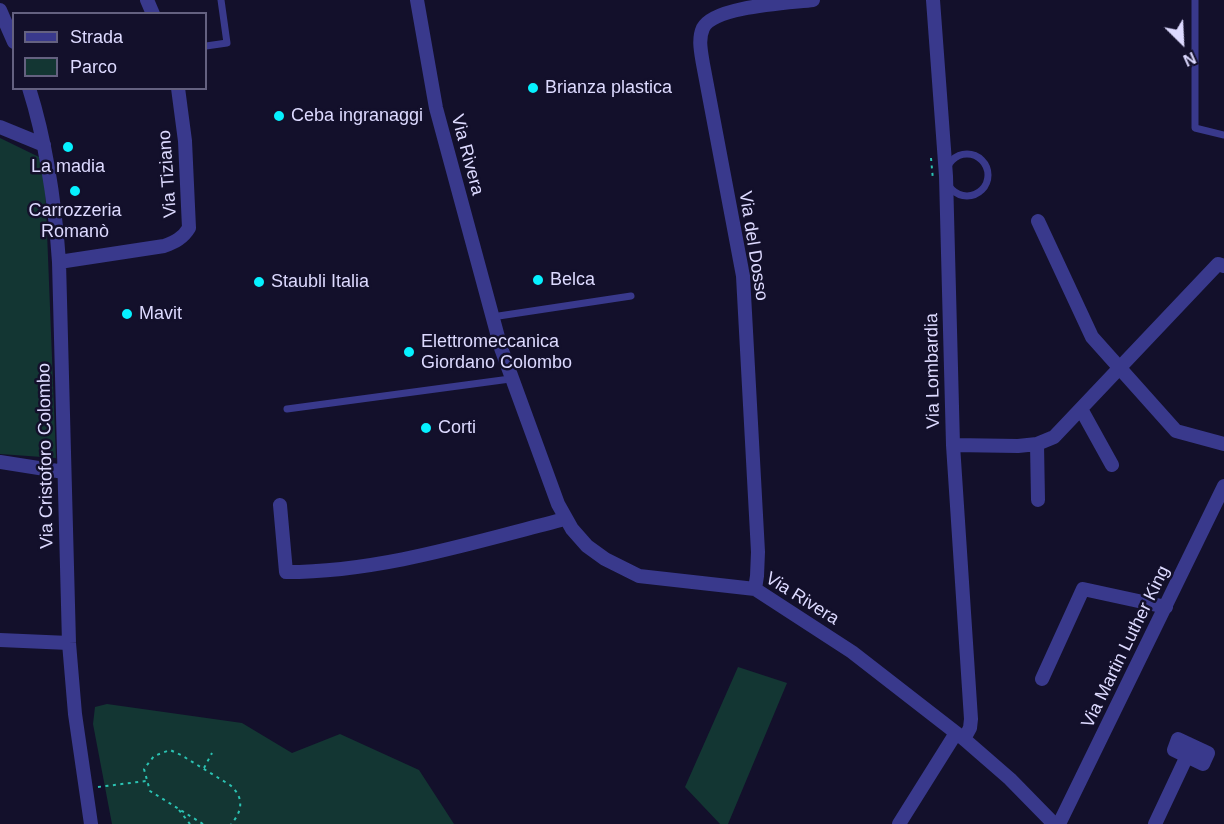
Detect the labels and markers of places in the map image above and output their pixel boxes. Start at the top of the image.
place label: Brianza plastica [545,77,672,99]
marker: Brianza plastica [526,81,540,95]
place label: Ceba ingranaggi [291,105,423,127]
marker: Ceba ingranaggi [272,109,286,123]
marker: La madia [61,140,75,154]
place label: La madia [31,156,105,178]
marker: Carrozzeria Romanò [68,184,82,198]
place label: Carrozzeria Romanò [28,200,122,242]
place label: Belca [550,269,595,291]
place label: Staubli Italia [271,271,369,293]
marker: Belca [531,273,545,287]
marker: Staubli Italia [252,275,266,289]
place label: Mavit [139,303,182,325]
marker: Mavit [120,307,134,321]
place label: Elettromeccanica Giordano Colombo [421,331,572,374]
marker: Elettromeccanica Giordano Colombo [402,345,416,359]
place label: Corti [438,417,476,439]
marker: Corti [419,421,433,435]

